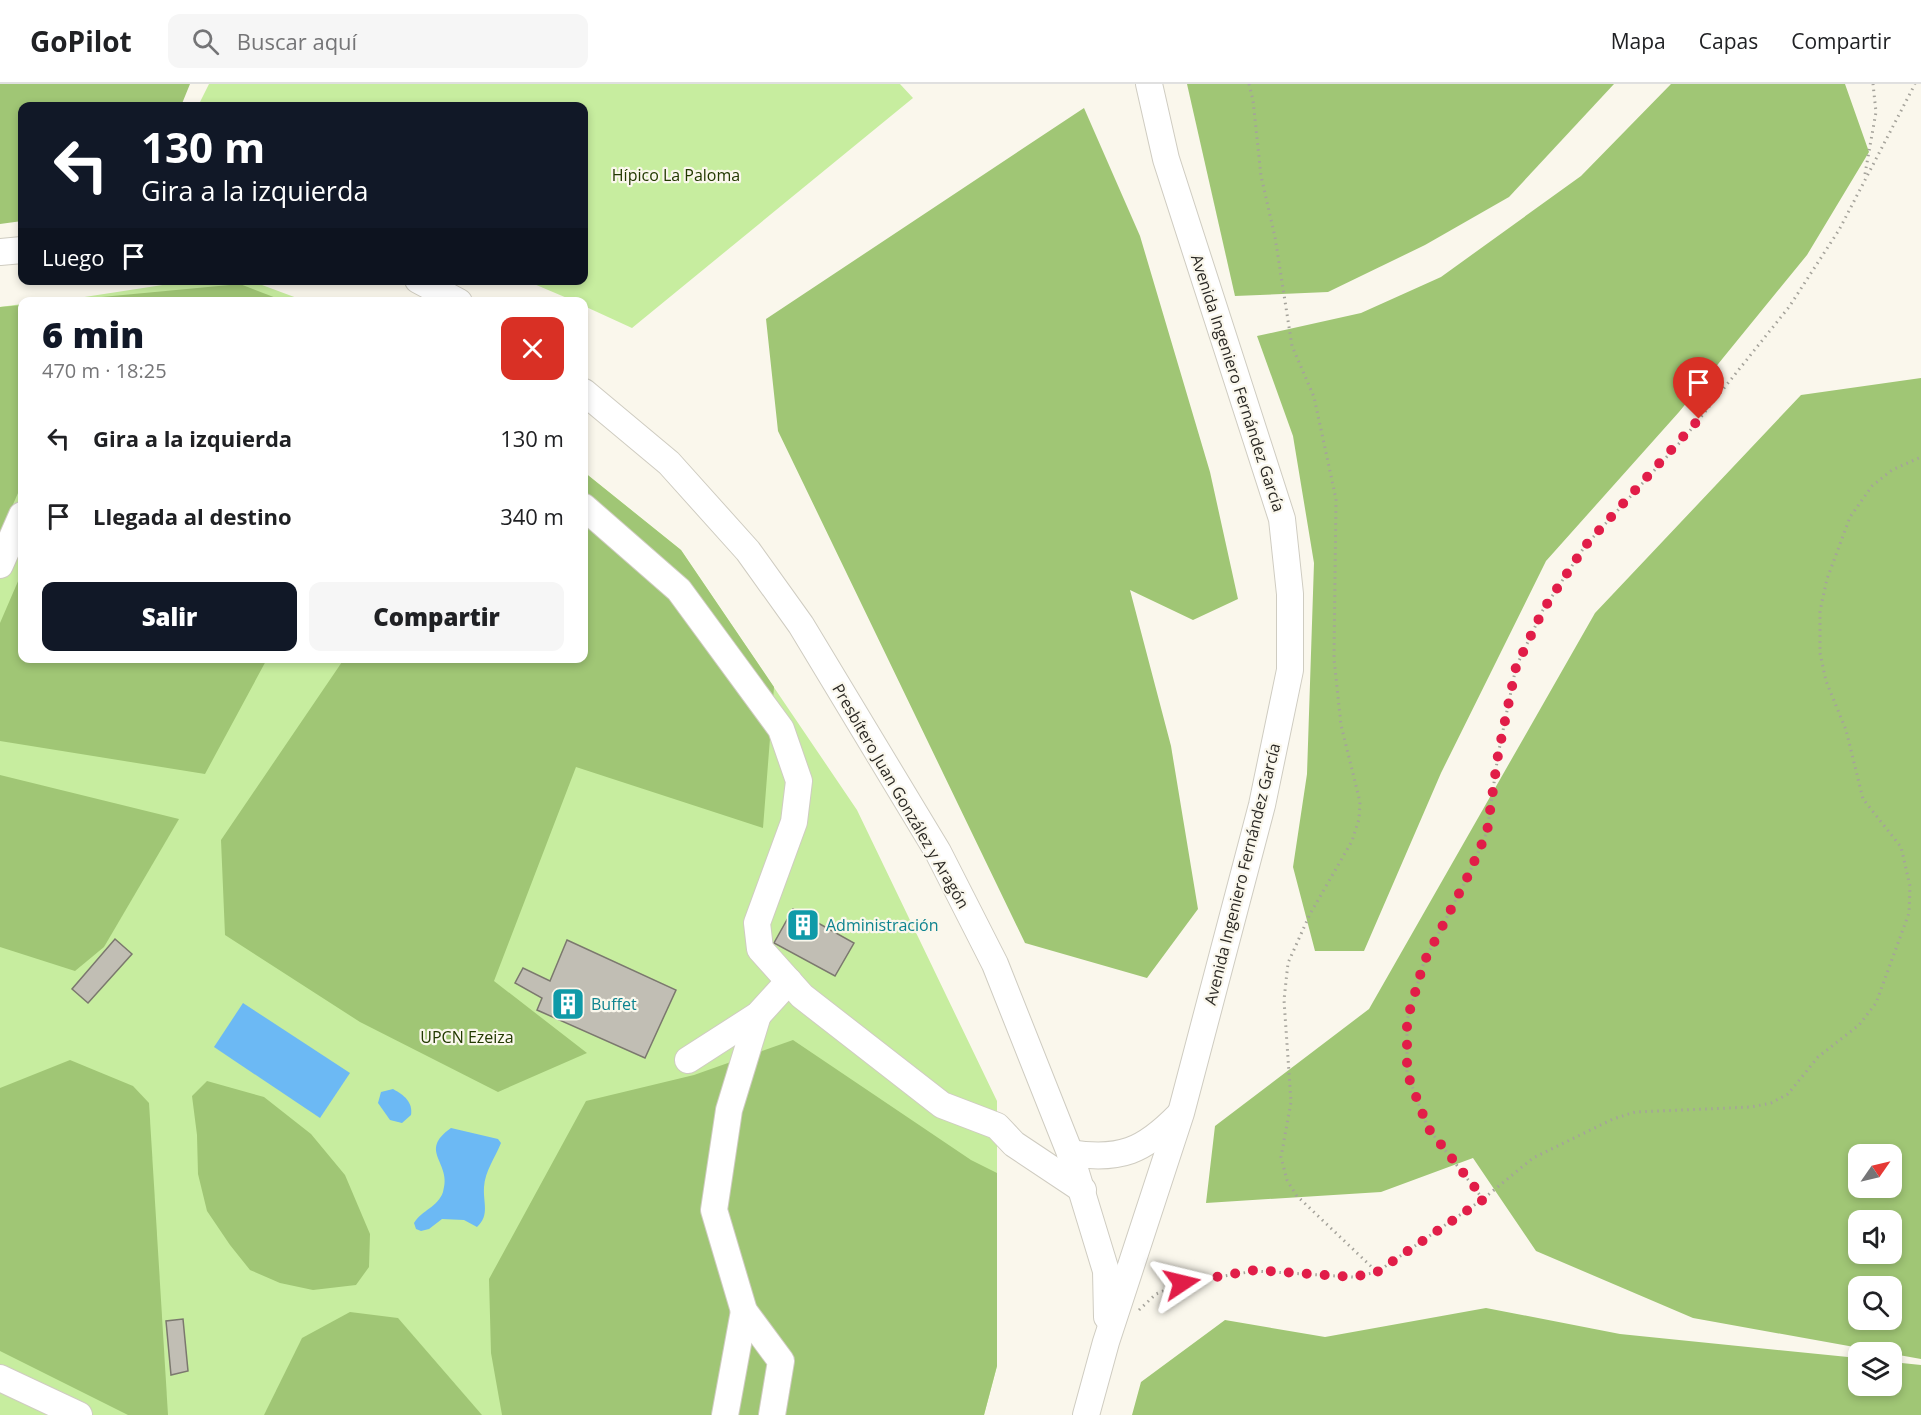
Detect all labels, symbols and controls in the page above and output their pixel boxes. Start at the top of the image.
search box [168,14,588,68]
text: GoPilot [30,22,132,60]
icon: search [189,25,222,58]
text: Buscar aquí [237,26,357,56]
text: Mapa [1611,27,1666,55]
text: Capas [1699,27,1758,55]
text: Compartir [1791,27,1891,55]
text: 130 m [141,118,265,175]
icon: left [42,126,120,204]
park label: Hípico La Paloma [612,164,740,186]
text: Gira a la izquierda [141,172,368,209]
icon: arrive [117,240,150,273]
text: Luego [42,242,105,272]
street label: Avenida Ingeniero Fernández García [1186,252,1290,514]
text: 6 min [42,310,144,359]
button: close [501,317,564,380]
text: 470 m · 18:25 [42,357,167,384]
pin [1673,357,1724,419]
icon: arrive [1682,366,1715,399]
icon: left [42,422,75,455]
text: Gira a la izquierda [93,423,292,453]
text: 130 m [500,423,564,453]
icon: arrive [42,500,75,533]
text: Llegada al destino [93,501,292,531]
text: 340 m [500,501,564,531]
button: Salir [42,582,297,651]
button: Compartir [309,582,564,651]
street label: Presbítero Juan González y Aragón [827,679,975,913]
street label: Avenida Ingeniero Fernández García [1199,741,1285,1007]
building icon: Administración [785,907,821,943]
place label: Administración [826,914,939,936]
building icon: Buffet [550,986,586,1022]
place label: Buffet [591,993,637,1015]
park label: UPCN Ezeiza [420,1026,514,1048]
north arrow [1848,1144,1902,1198]
map controls [1848,1144,1902,1396]
button: sound [1848,1210,1902,1264]
position arrow [1150,1251,1214,1315]
button: search [1848,1276,1902,1330]
button: layers [1848,1342,1902,1396]

